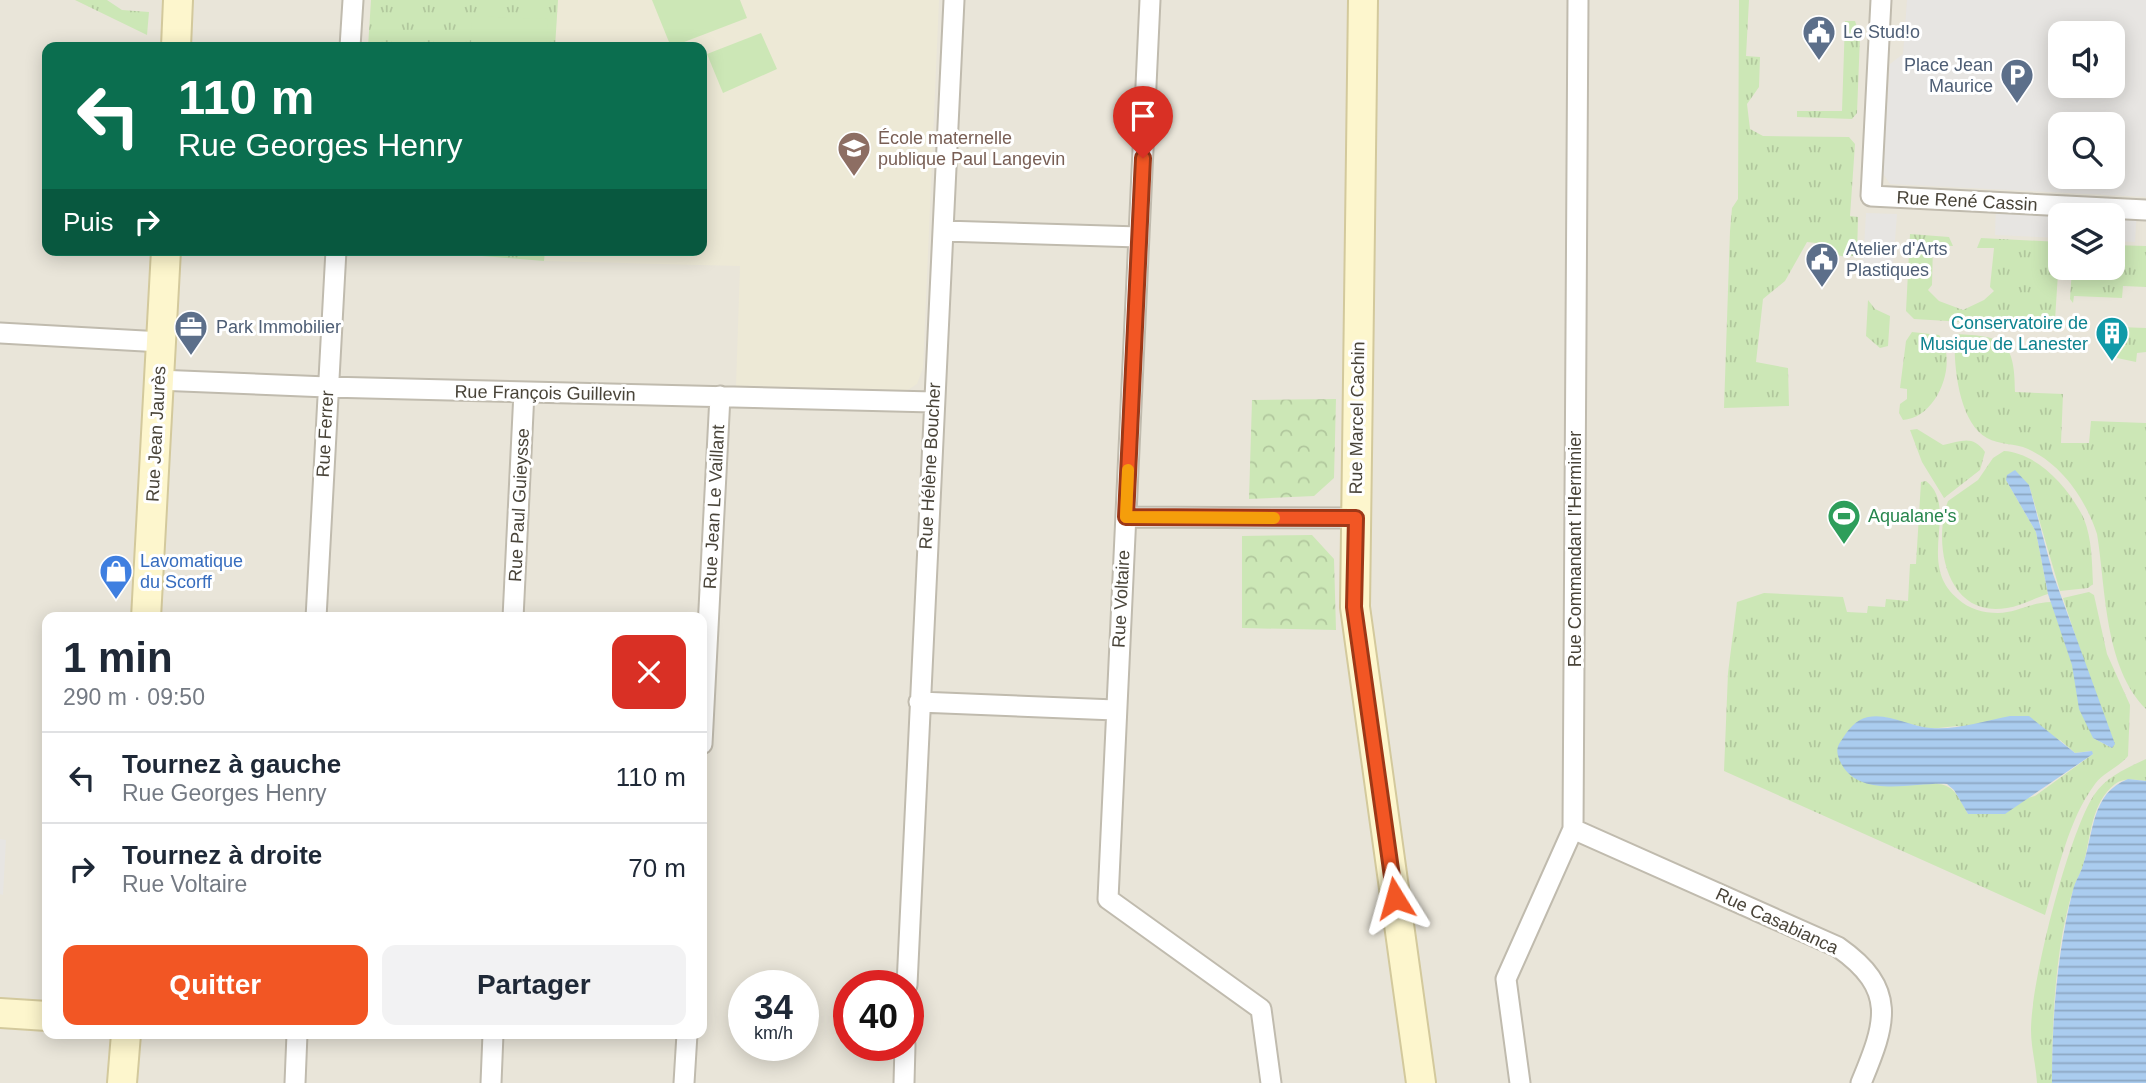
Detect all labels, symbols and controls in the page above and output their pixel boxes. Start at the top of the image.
public building icon: Le Stud!o [1800,13,1838,62]
map controls [2048,21,2125,280]
button: sound [2048,21,2125,98]
place label: Le Stud!o [1843,22,1920,42]
place label: Place Jean Maurice [1904,55,1993,96]
parking icon: Place Jean Maurice [1998,56,2036,105]
icon: left [63,70,154,161]
text: 110 m [178,70,314,124]
pin [1113,86,1173,158]
icon: arrive [1124,97,1162,135]
button: search [2048,112,2125,189]
text: Rue Georges Henry [178,127,463,163]
place label: École maternelle publique Paul Langevin [878,128,1065,169]
school or university icon: École maternelle publique Paul Langevin [835,129,873,178]
street label: Rue René Cassin [1896,187,2038,215]
icon: right [128,203,166,241]
button: layers [2048,203,2125,280]
text: Puis [63,207,114,237]
place label: Atelier d'Arts Plastiques [1846,239,1947,280]
public building icon: Atelier d'Arts Plastiques [1803,240,1841,289]
office icon: Park Immobilier [172,308,210,357]
place label: Conservatoire de Musique de Lanester [1920,313,2088,354]
building icon: Conservatoire de Musique de Lanester [2093,314,2131,363]
place label: Park Immobilier [216,317,341,337]
street label: Rue Marcel Cachin [1346,341,1368,495]
street label: Rue Jean Jaurès [142,366,170,502]
street label: Rue François Guillevin [454,381,636,405]
street label: Rue Hélène Boucher [916,382,944,550]
street label: Rue Ferrer [313,390,337,478]
street label: Rue Jean Le Vaillant [700,424,728,590]
street label: Rue Paul Guieysse [505,428,533,582]
street label: Rue Commandant l'Herminier [1565,431,1585,667]
sports icon: Aqualane's [1825,497,1863,546]
place label: Aqualane's [1868,506,1957,526]
street label: Rue Voltaire [1108,550,1134,648]
place label: Lavomatique du Scorff [140,551,243,592]
shop icon: Lavomatique du Scorff [97,552,135,601]
text: 1 min [63,634,173,681]
button: close [612,635,686,709]
text: 290 m · 09:50 [63,684,205,710]
text: Tournez à gauche [122,749,341,779]
icon: left [63,759,101,797]
text: 110 m [616,762,686,792]
text: Rue Georges Henry [122,780,327,806]
text: Tournez à droite [122,840,322,870]
icon: right [63,850,101,888]
text: 70 m [628,853,686,883]
position arrow [1358,861,1432,935]
text: Rue Voltaire [122,871,247,897]
street label: Rue Casabianca [1712,884,1842,959]
button: Quitter [63,945,368,1025]
button: Partager [382,945,686,1025]
speed limit sign: 40 [833,970,924,1061]
text: 34 [754,987,793,1026]
text: km/h [754,1023,793,1043]

